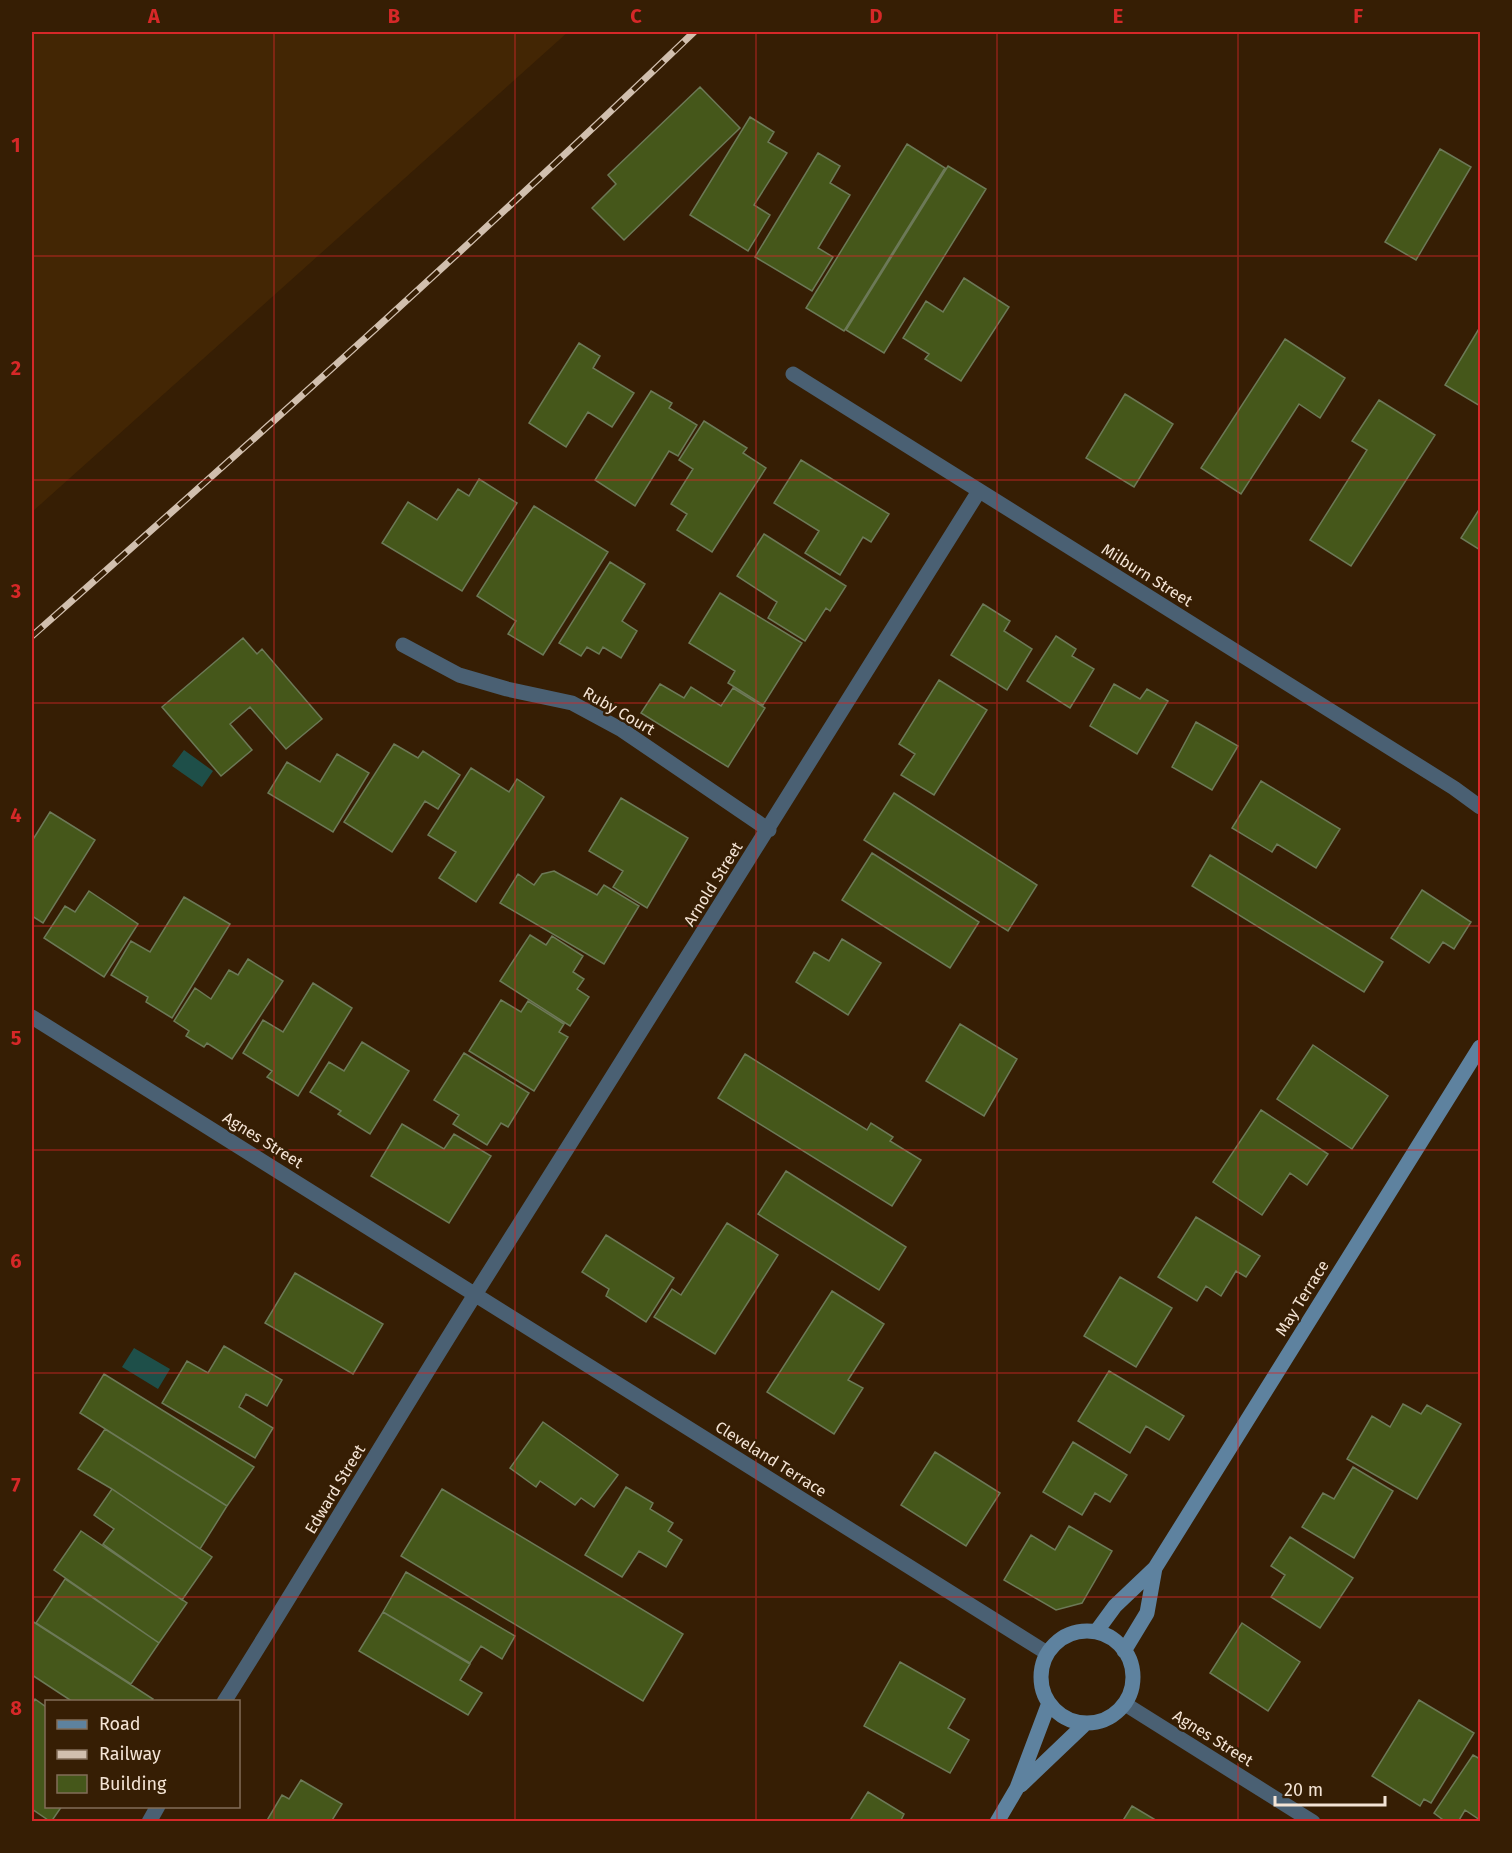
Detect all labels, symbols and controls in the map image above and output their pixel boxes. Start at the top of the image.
text: A [147,4,161,28]
text: B [388,4,400,28]
text: C [630,4,642,28]
text: D [869,4,883,28]
text: E [1113,4,1123,28]
text: F [1353,4,1363,28]
text: 1 [11,133,21,157]
text: 2 [11,356,21,380]
street label: Milburn Street [1098,539,1196,611]
text: 3 [10,579,21,603]
street label: Ruby Court [580,683,658,739]
text: 4 [10,803,22,827]
street label: Arnold Street [680,838,747,930]
text: 5 [11,1026,22,1050]
street label: Agnes Street [219,1108,307,1172]
text: 6 [10,1249,22,1273]
street label: May Terrace [1271,1257,1333,1339]
street label: Cleveland Terrace [712,1417,830,1501]
street label: Edward Street [301,1441,369,1537]
text: 7 [11,1473,21,1497]
text: 8 [10,1696,22,1720]
legend [45,1700,240,1808]
street label: Agnes Street [1169,1706,1257,1770]
text: Road [99,1713,141,1735]
text: Railway [99,1743,161,1765]
scale bar [1275,1769,1384,1807]
text: Building [99,1773,167,1795]
text: 20 m [1284,1779,1323,1801]

